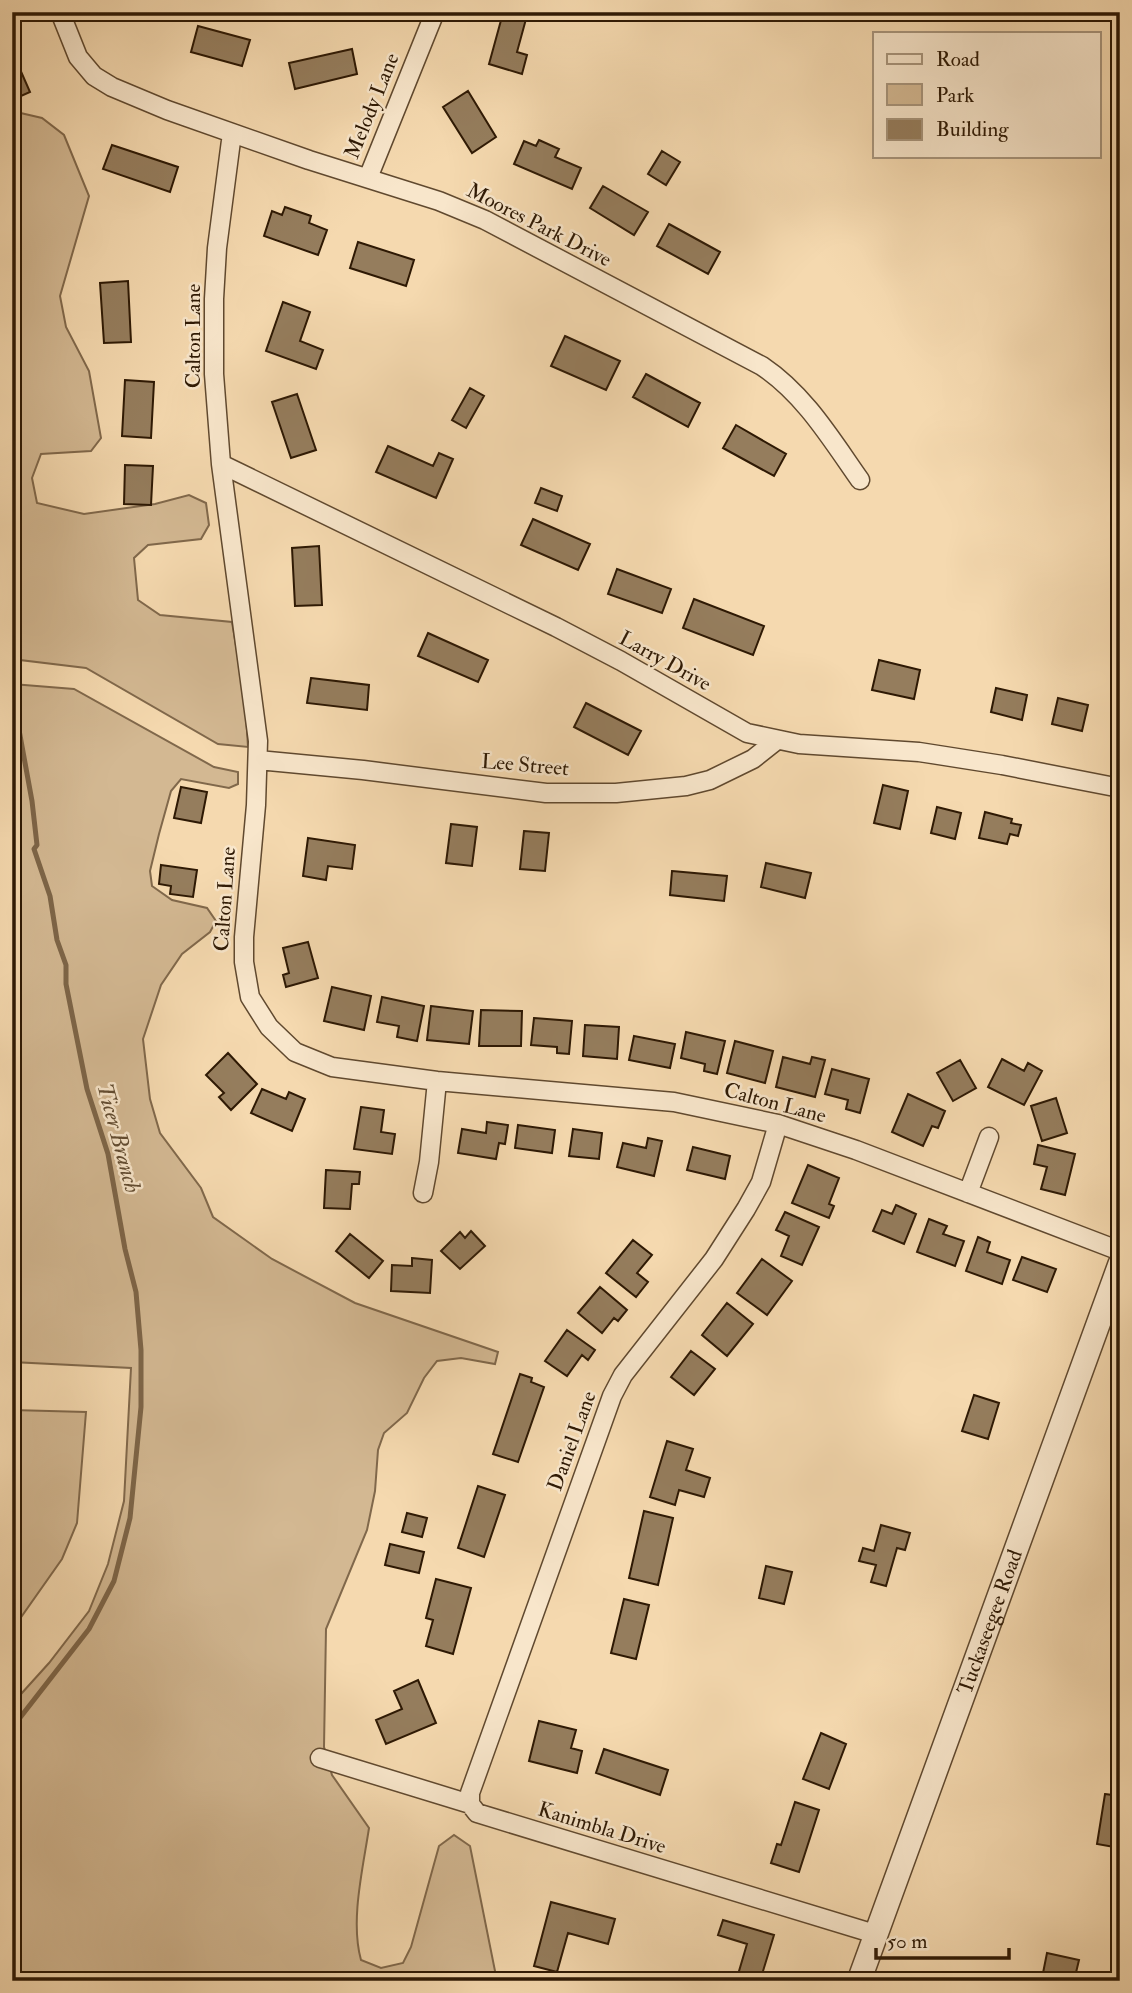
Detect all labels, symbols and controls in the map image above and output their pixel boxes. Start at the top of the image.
legend [873,32,1100,158]
text: Road [936,46,981,73]
street label: Melody Lane [339,49,405,163]
text: Park [936,82,974,109]
text: Building [936,116,1009,143]
street label: Moores Park Drive [462,177,616,273]
street label: Calton Lane [180,283,207,388]
street label: Larry Drive [614,625,716,697]
street label: Lee Street [480,748,570,782]
street label: Calton Lane [208,846,242,952]
street label: Calton Lane [721,1076,829,1130]
water label: Ticer Branch [90,1080,148,1196]
street label: Daniel Lane [542,1387,603,1495]
street label: Tuckaseegee Road [951,1545,1029,1698]
street label: Kanimbla Drive [535,1796,670,1860]
scale bar [876,1916,1010,1960]
text: 50 m [887,1928,928,1955]

